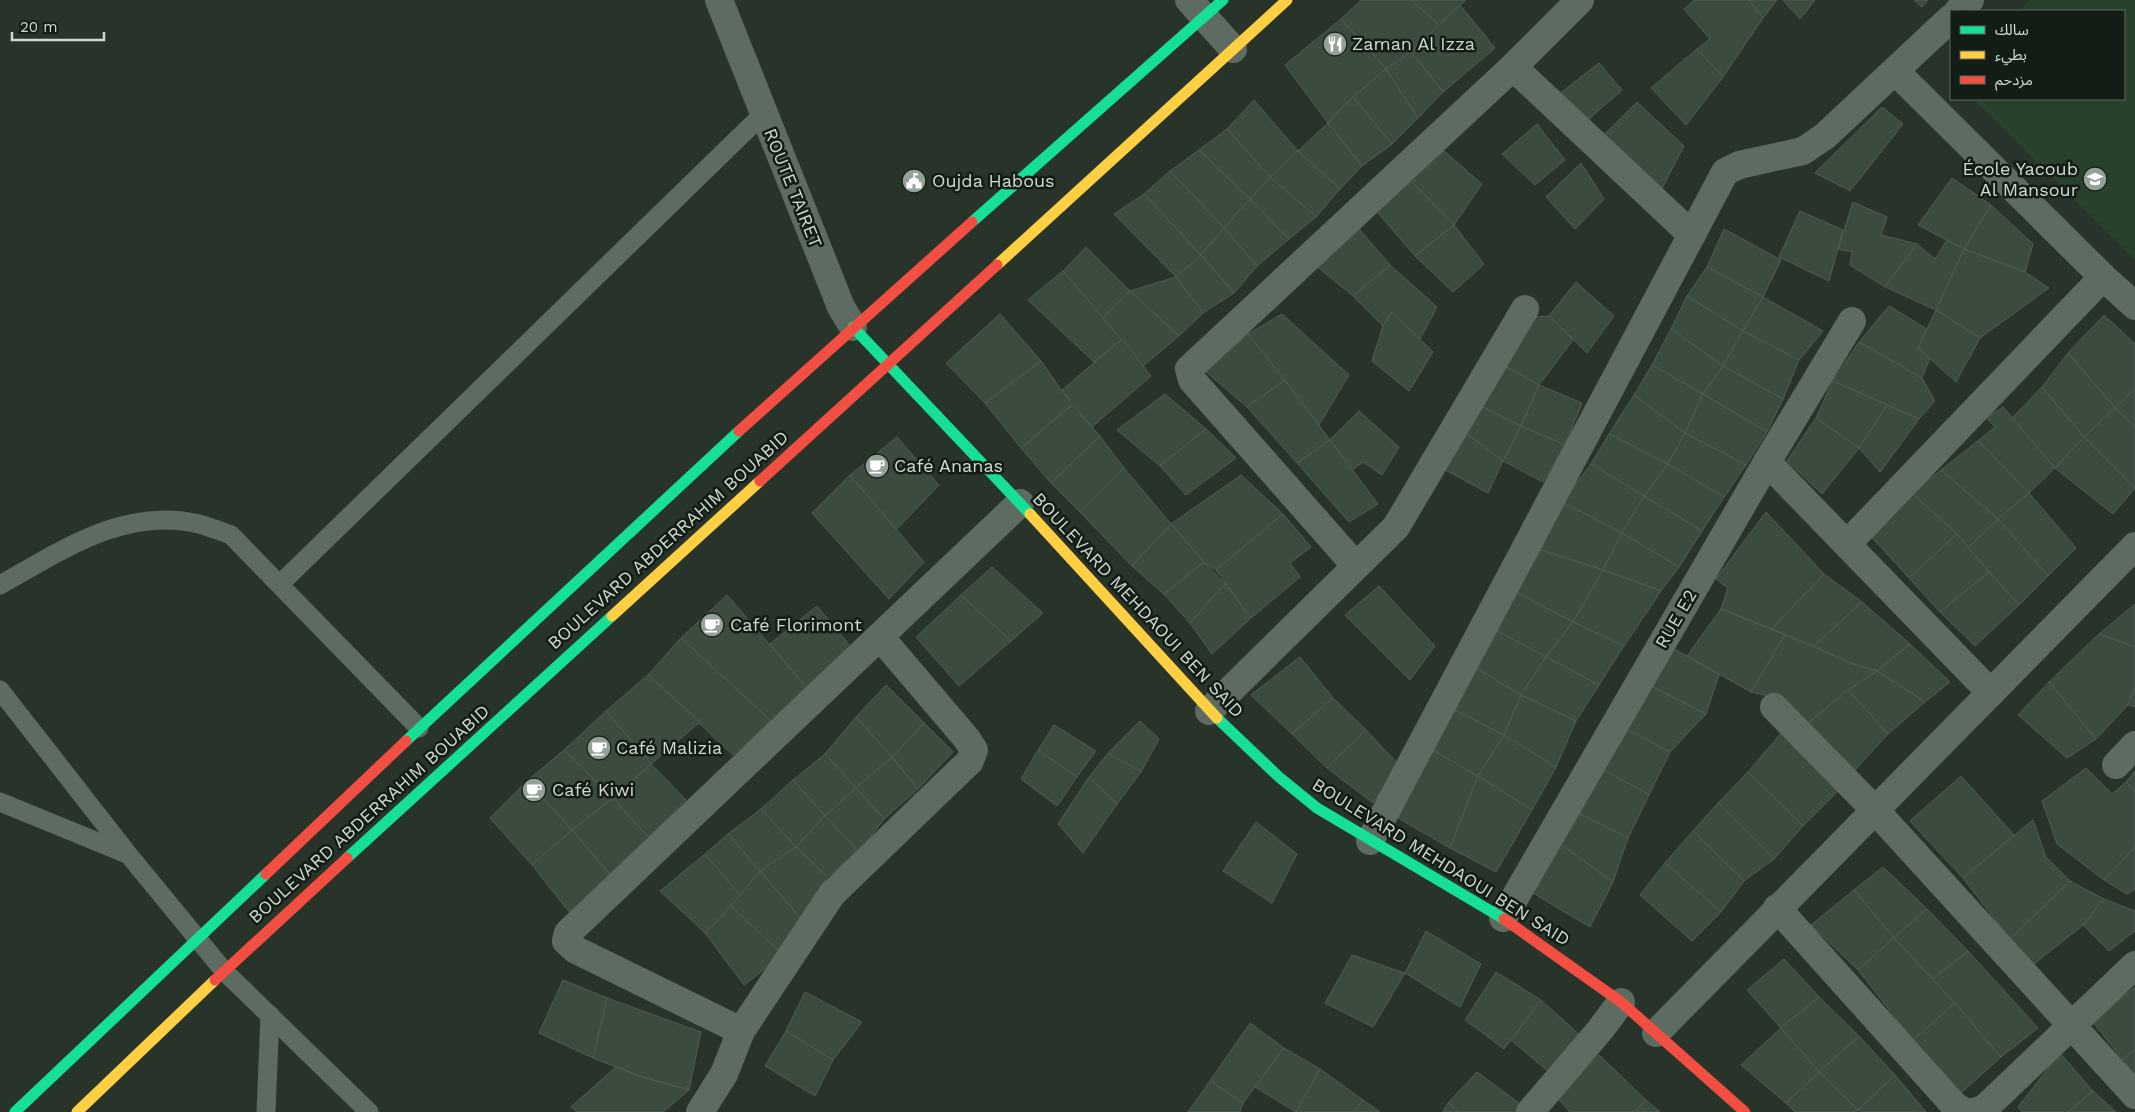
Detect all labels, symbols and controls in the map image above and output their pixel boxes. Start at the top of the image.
scale bar [12,10,105,42]
legend [1950,10,2125,100]
text: 20 m [20,18,58,36]
text: سالك [1995,21,2029,39]
restaurant icon: Zaman Al Izza [1322,31,1348,57]
place label: Zaman Al Izza [1352,33,1475,54]
text: بطيء [1995,46,2027,66]
text: مزدحم [1995,71,2033,91]
street label: ROUTE TAIRET [760,125,827,251]
place label: École Yacoub Al Mansour [1963,158,2078,200]
school or university icon: École Yacoub Al Mansour [2082,166,2108,192]
public building icon: Oujda Habous [901,168,927,194]
place label: Oujda Habous [932,170,1055,191]
street label: BOULEVARD ABDERRAHIM BOUABID [543,426,792,653]
cafe icon: Café Ananas [864,453,890,479]
place label: Café Ananas [894,455,1003,476]
street label: BOULEVARD MEHDAOUI BEN SAID [1028,488,1248,721]
street label: RUE E2 [1650,586,1701,652]
cafe icon: Café Florimont [699,612,725,638]
place label: Café Florimont [730,614,862,635]
street label: BOULEVARD ABDERRAHIM BOUABID [244,700,493,927]
cafe icon: Café Malizia [586,735,612,761]
place label: Café Malizia [616,737,722,758]
street label: BOULEVARD MEHDAOUI BEN SAID [1309,773,1574,950]
cafe icon: Café Kiwi [521,777,547,803]
place label: Café Kiwi [552,779,634,800]

